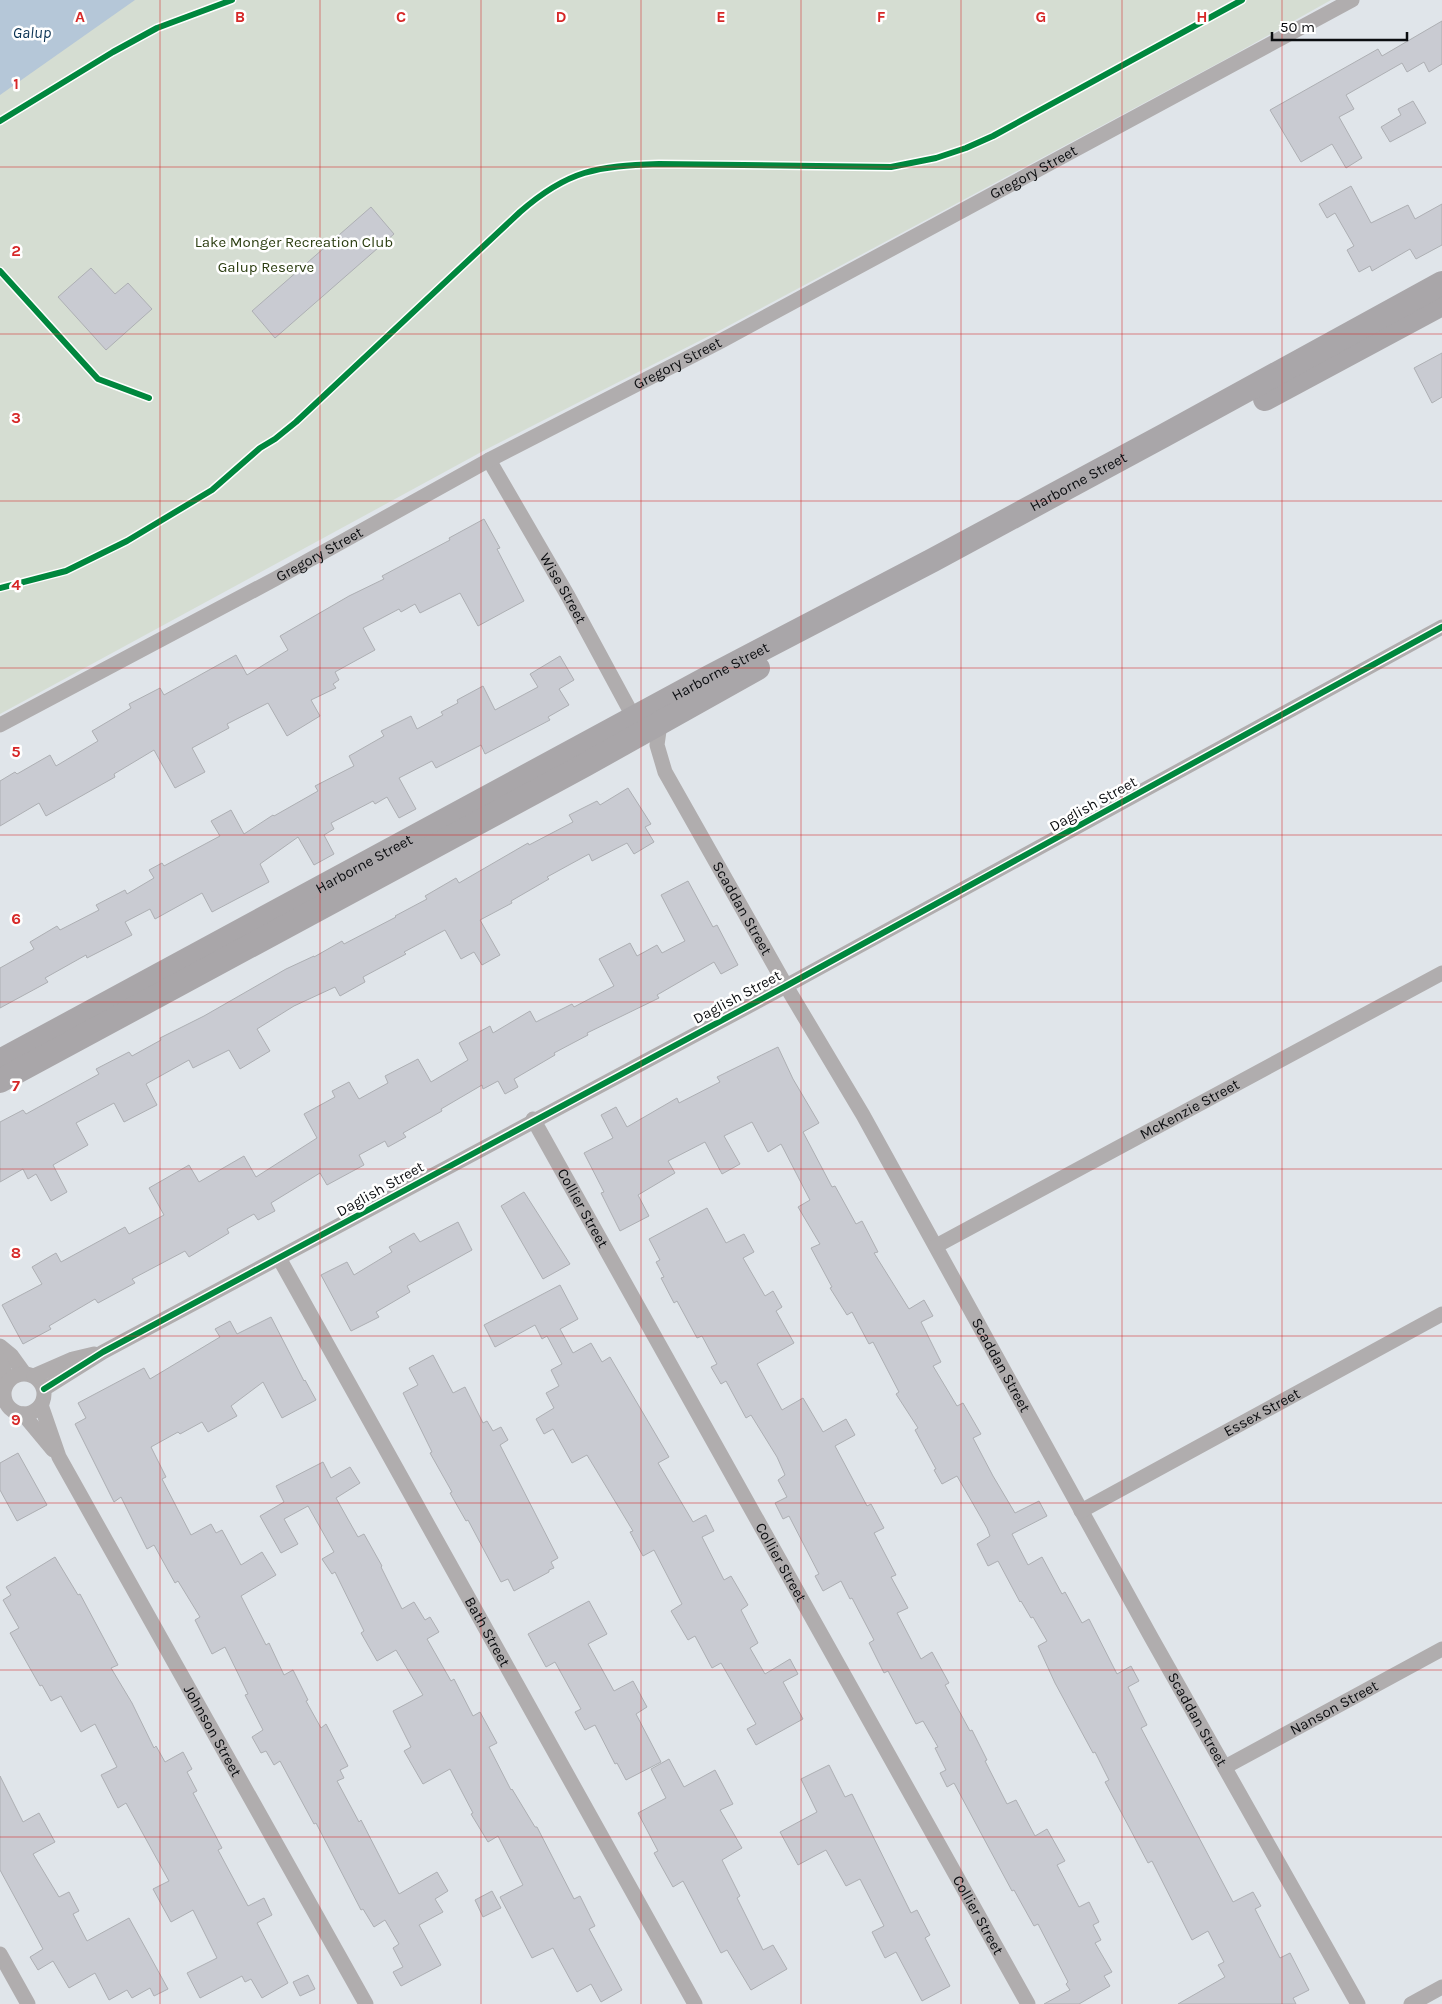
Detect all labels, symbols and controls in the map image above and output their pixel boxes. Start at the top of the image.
text: A [75,7,85,26]
text: B [235,7,245,26]
text: C [396,7,406,26]
text: D [556,7,567,26]
text: E [716,7,726,26]
text: F [877,7,886,26]
text: G [1036,7,1046,26]
text: H [1196,7,1208,26]
scale bar [1272,10,1407,42]
text: 50 m [1280,18,1315,36]
water label: Galup [13,23,52,42]
text: 1 [13,74,19,93]
street label: Gregory Street [987,141,1080,203]
park label: Lake Monger Recreation Club [195,233,393,251]
text: 2 [11,241,21,260]
park label: Galup Reserve [218,258,314,276]
street label: Gregory Street [630,333,725,393]
text: 3 [11,408,21,427]
street label: Harborne Street [1027,448,1130,515]
street label: Gregory Street [273,523,366,586]
street label: Wise Street [536,550,590,627]
text: 4 [11,575,21,594]
street label: Harborne Street [668,638,773,705]
text: 5 [11,742,21,761]
street label: Daglish Street [1046,772,1140,835]
street label: Harborne Street [312,830,416,897]
street label: Scaddan Street [708,858,776,959]
text: 6 [11,909,21,928]
street label: Daglish Street [690,966,784,1028]
street label: McKenzie Street [1137,1075,1243,1143]
text: 7 [12,1076,20,1095]
street label: Daglish Street [333,1157,427,1220]
street label: Collier Street [553,1165,612,1251]
text: 8 [11,1243,21,1262]
street label: Scaddan Street [968,1315,1034,1416]
street label: Essex Street [1220,1384,1303,1440]
text: 9 [11,1410,21,1429]
street label: Collier Street [752,1519,811,1606]
street label: Bath Street [461,1594,514,1670]
street label: Scaddan Street [1164,1669,1231,1770]
street label: Nanson Street [1287,1676,1381,1739]
street label: Johnson Street [180,1682,246,1780]
street label: Collier Street [949,1872,1008,1958]

